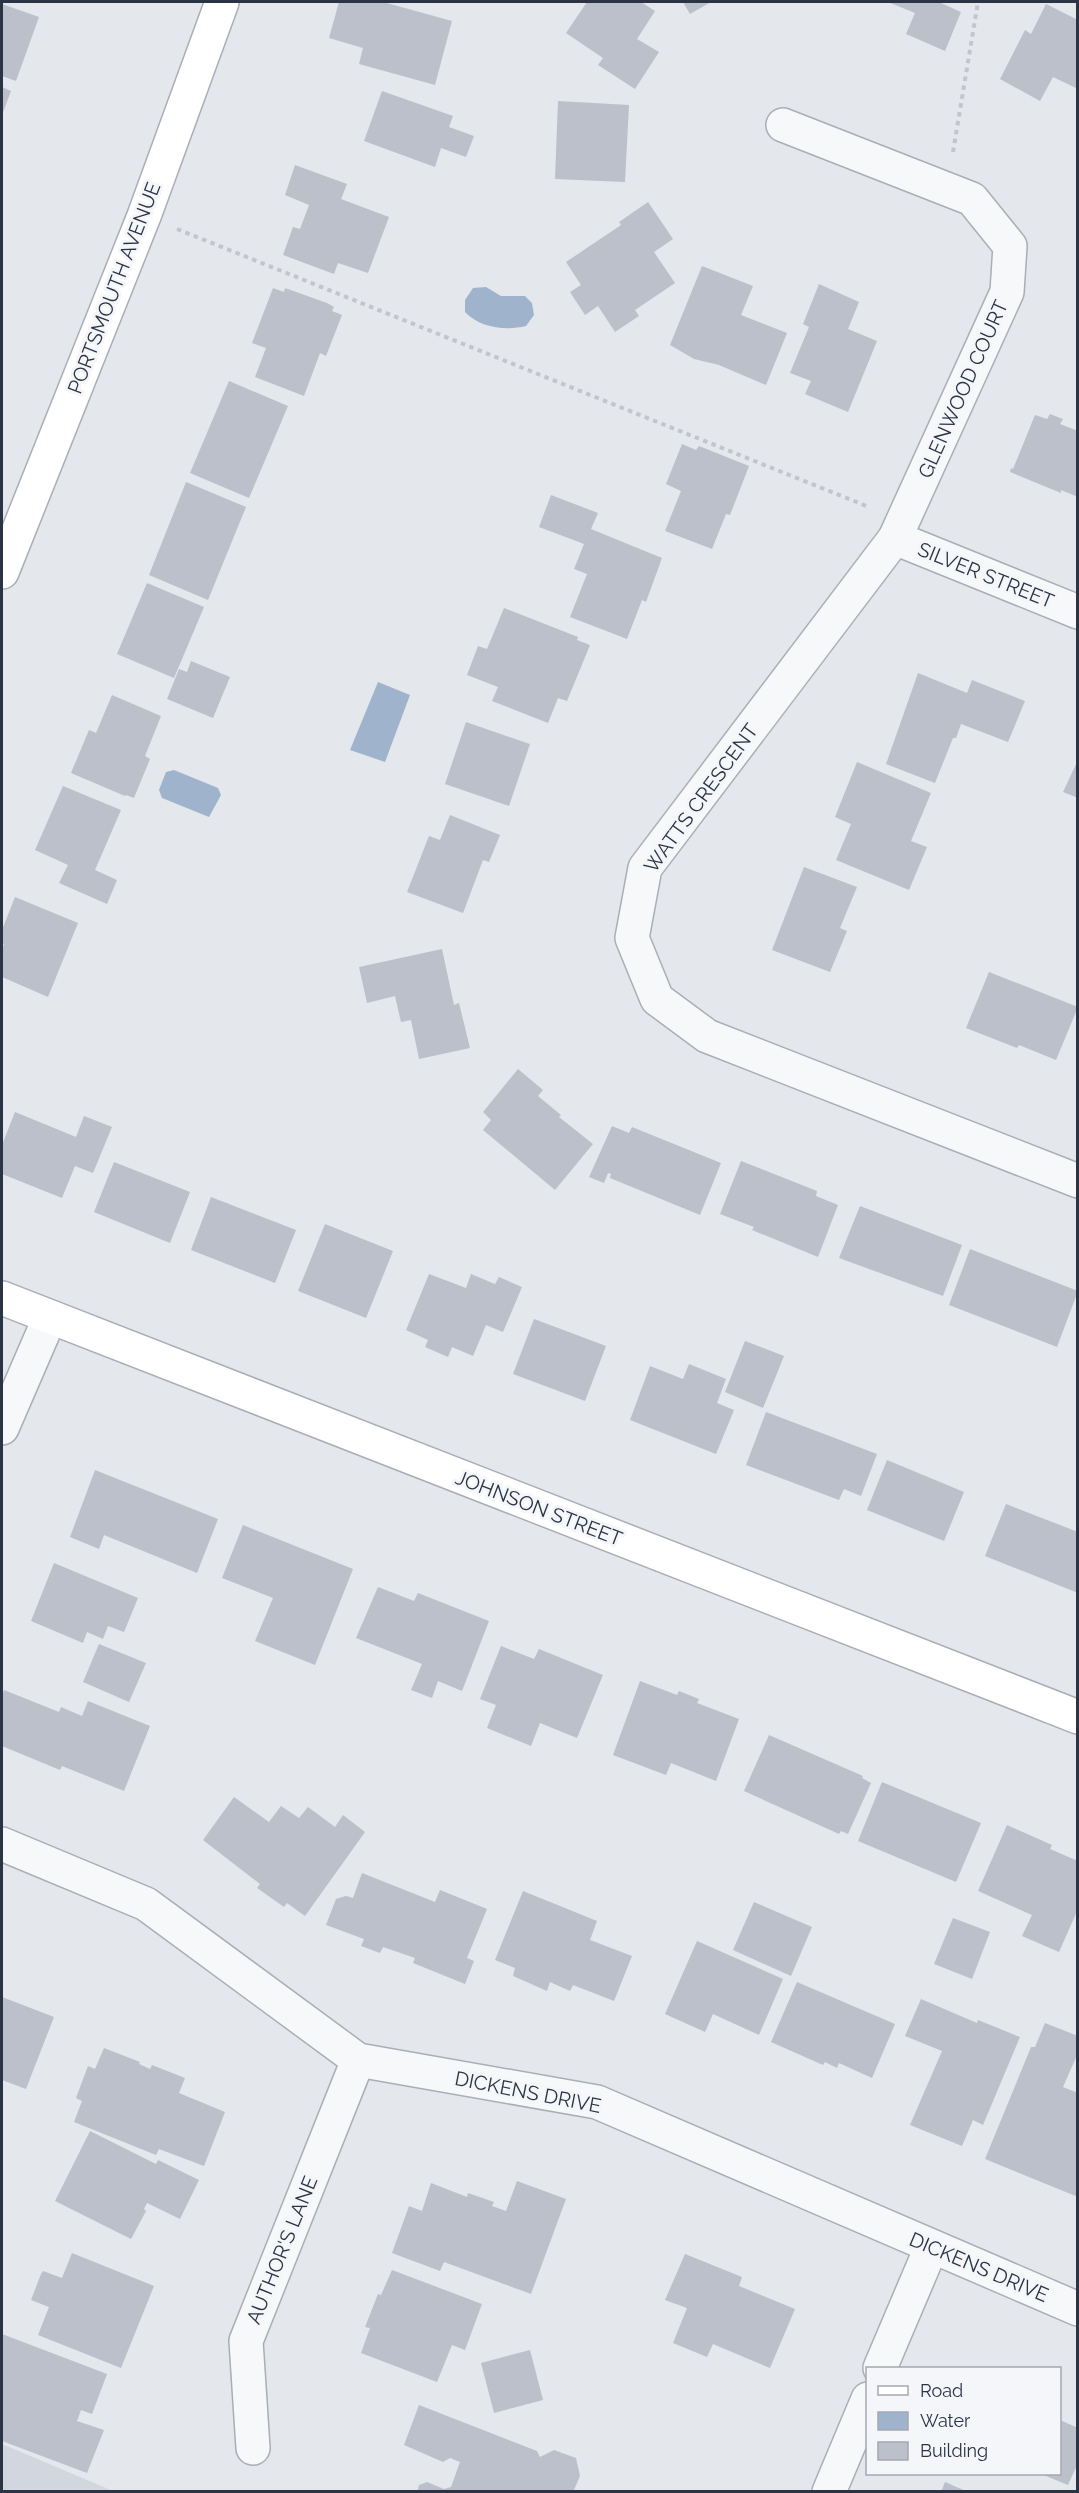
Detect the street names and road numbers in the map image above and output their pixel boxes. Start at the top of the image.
street label: PORTSMOUTH AVENUE [63,179,165,397]
street label: GLENWOOD COURT [913,296,1013,482]
street label: SILVER STREET [914,537,1058,613]
street label: WATTS CRESCENT [639,719,763,877]
street label: JOHNSON STREET [452,1465,626,1551]
street label: DICKENS DRIVE [453,2066,603,2118]
street label: AUTHOR'S LANE [241,2173,323,2327]
street label: DICKENS DRIVE [906,2227,1052,2307]

